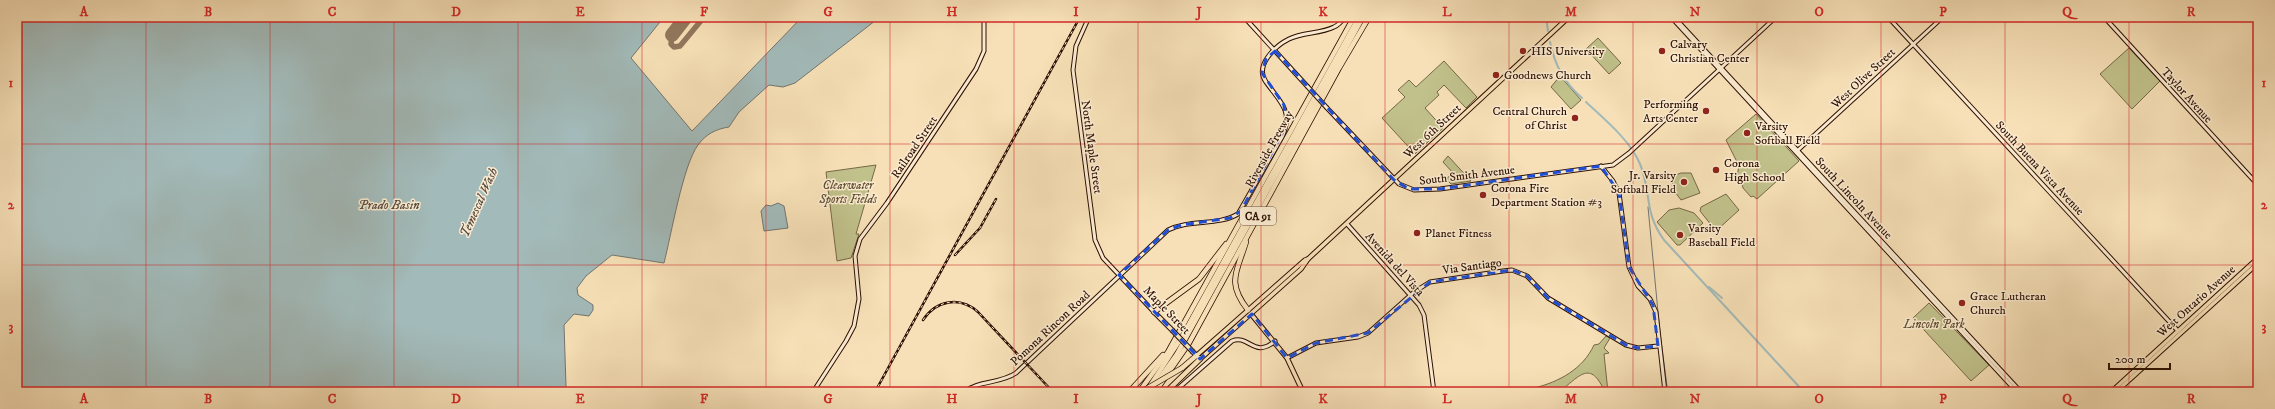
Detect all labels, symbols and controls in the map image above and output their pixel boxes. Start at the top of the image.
text: A [79,4,89,20]
text: B [204,4,212,20]
text: C [328,4,337,20]
text: D [451,4,461,20]
text: E [575,4,585,20]
text: F [700,4,709,20]
text: G [823,4,833,20]
text: H [947,4,958,20]
text: I [1073,4,1079,20]
text: J [1194,4,1202,21]
text: K [1318,4,1328,20]
text: L [1442,4,1452,20]
text: M [1565,4,1577,20]
text: N [1690,4,1701,20]
text: O [1814,4,1824,20]
text: P [1939,4,1947,20]
text: Q [2062,4,2078,20]
text: R [2187,4,2196,20]
place label: Calvary Christian Center [1670,37,1750,66]
place label: HIS University [1531,44,1605,59]
street label: West Olive Street [1827,45,1899,113]
marker: HIS University [1518,46,1528,56]
marker: Calvary Christian Center [1657,46,1667,56]
street label: Taylor Avenue [2158,64,2215,126]
place label: Goodnews Church [1504,68,1592,83]
marker: Goodnews Church [1491,70,1501,80]
text: 1 [9,75,14,91]
text: 1 [2262,75,2267,91]
place label: Performing Arts Center [1643,97,1699,126]
street label: North Maple Street [1078,99,1106,195]
street label: West 6th Street [1400,101,1464,162]
place label: Central Church of Christ [1492,104,1568,133]
marker: Performing Arts Center [1701,106,1711,116]
street label: Riverside Freeway [1242,108,1297,190]
street label: Railroad Street [888,113,941,181]
marker: Central Church of Christ [1570,113,1580,123]
street label: South Buena Vista Avenue [1992,118,2087,219]
place label: Varsity Softball Field [1754,119,1820,148]
marker: Varsity Softball Field [1742,128,1752,138]
street label: South Lincoln Avenue [1812,154,1895,242]
place label: Corona High School [1724,156,1785,185]
street label: South Smith Avenue [1418,162,1516,189]
water label: Temescal Wash [457,165,501,240]
marker: Corona High School [1711,165,1721,175]
place label: Jr. Varsity Softball Field [1611,168,1676,197]
marker: Jr. Varsity Softball Field [1679,177,1689,187]
park label: Clearwater Sports Fields [818,178,877,207]
place label: Corona Fire Department Station #3 [1491,181,1602,210]
marker: Corona Fire Department Station #3 [1478,190,1488,200]
text: 2 [8,197,15,213]
water label: Prado Basin [358,197,420,213]
text: 2 [2261,197,2268,213]
road number: CA 91 [1240,207,1276,225]
place label: Varsity Baseball Field [1687,221,1755,250]
place label: Planet Fitness [1425,226,1492,241]
marker: Planet Fitness [1412,228,1422,238]
street label: Avenida del Vista [1362,229,1428,300]
marker: Varsity Baseball Field [1675,230,1685,240]
street label: Via Santiago [1441,255,1503,278]
street label: West Ontario Avenue [2153,262,2239,341]
street label: Maple Street [1140,283,1194,338]
street label: Pomona Rincon Road [1007,288,1093,369]
place label: Grace Lutheran Church [1970,289,2047,318]
marker: Grace Lutheran Church [1957,298,1967,308]
park label: Lincoln Park [1902,317,1965,332]
text: 3 [9,319,14,335]
text: 3 [2262,319,2267,335]
scale bar [2109,345,2170,371]
text: 200 m [2115,352,2145,367]
text: A [79,391,89,407]
text: B [204,391,212,407]
text: C [328,391,337,407]
text: D [451,391,461,407]
text: E [575,391,585,407]
text: F [700,391,709,407]
text: G [823,391,833,407]
text: H [947,391,958,407]
text: I [1073,391,1079,407]
text: J [1194,391,1202,408]
text: K [1318,391,1328,407]
text: L [1442,391,1452,407]
text: M [1565,391,1577,407]
text: N [1690,391,1701,407]
text: O [1814,391,1824,407]
text: P [1939,391,1947,407]
text: Q [2062,391,2078,407]
text: R [2187,391,2196,407]

